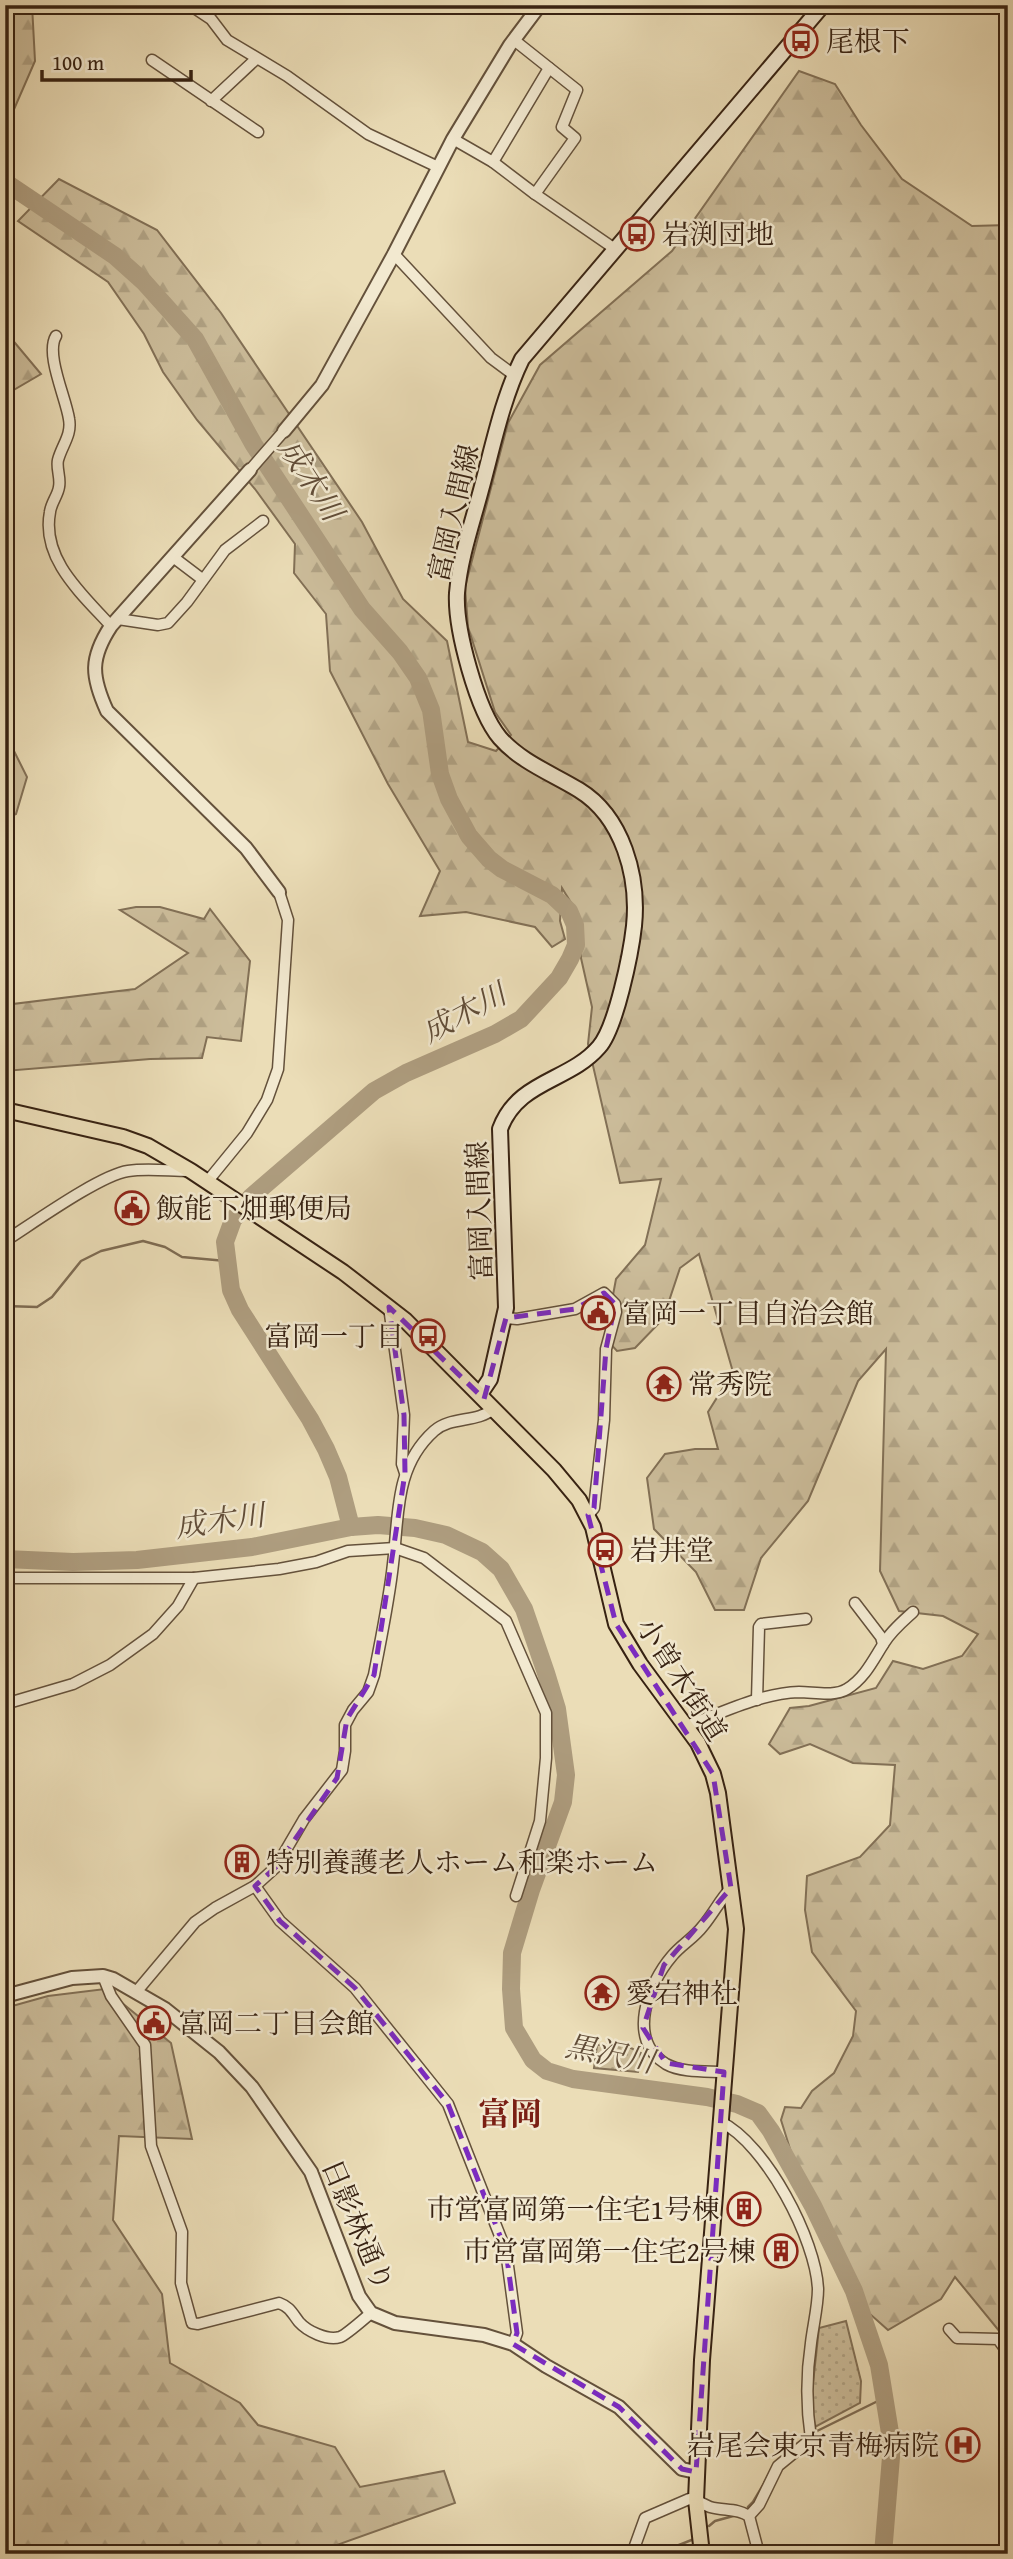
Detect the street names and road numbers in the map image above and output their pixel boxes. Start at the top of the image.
street label: 富岡入間線 [417,440,488,586]
street label: 富岡入間線 [456,1140,501,1282]
street label: 小曽木街道 [627,1609,738,1749]
street label: 日影林通り [312,2152,405,2297]

